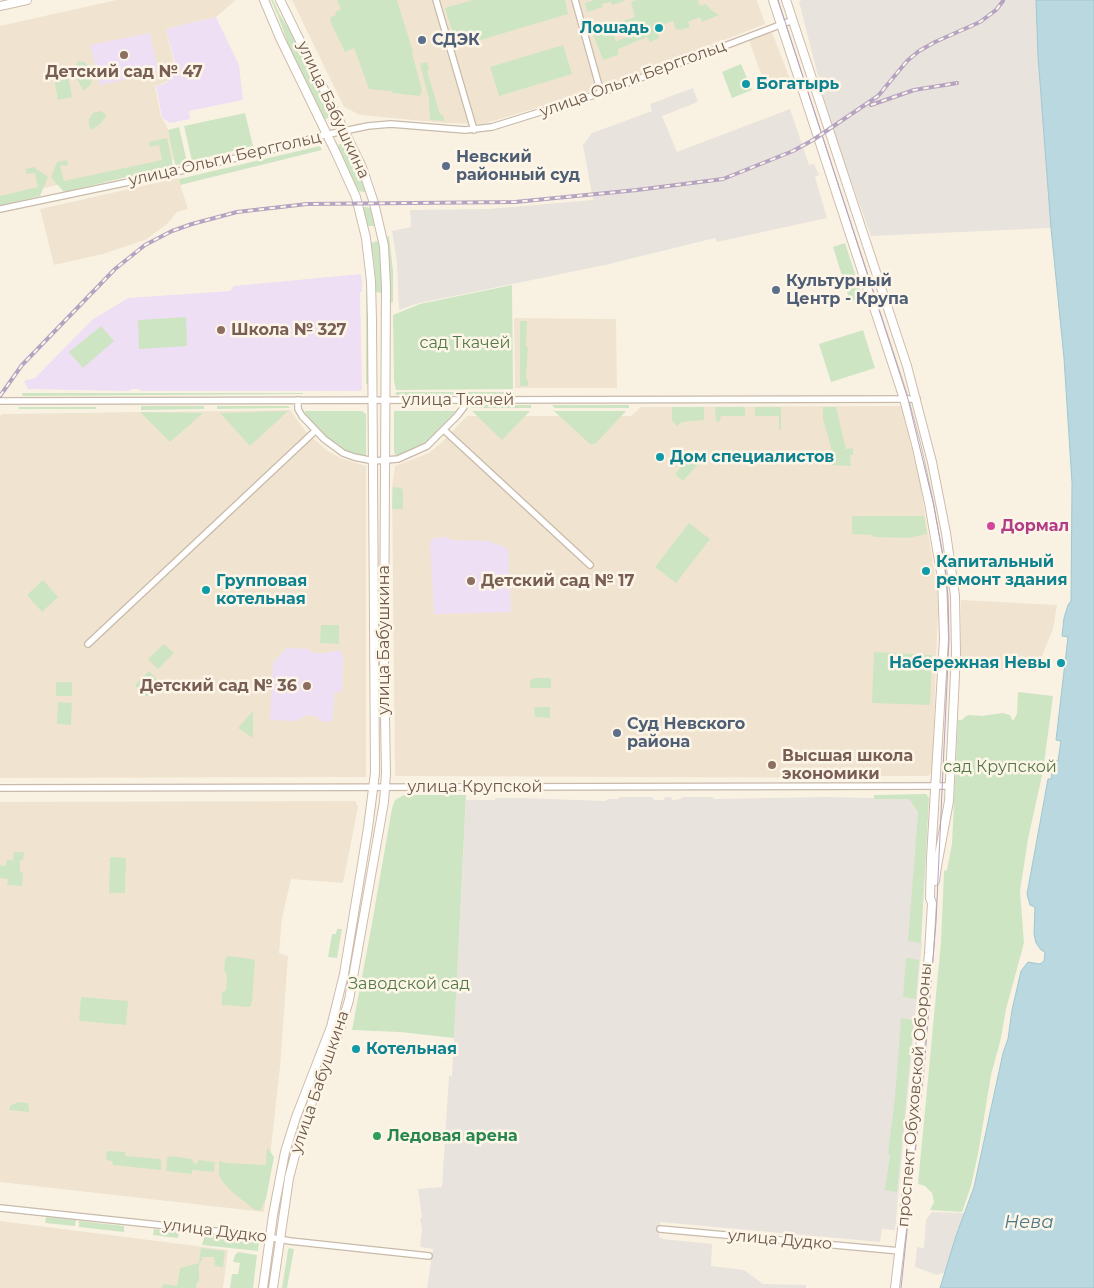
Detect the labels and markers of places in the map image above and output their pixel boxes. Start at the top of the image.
place label: Лошадь [580,18,649,38]
marker: Лошадь [653,22,665,34]
place label: СДЭК [432,30,480,50]
marker: СДЭК [416,34,428,46]
marker: Детский сад № 47 [118,49,130,61]
place label: Детский сад № 47 [45,62,203,82]
place label: Богатырь [756,74,839,94]
marker: Богатырь [740,78,752,90]
place label: Невский районный суд [456,147,580,185]
marker: Невский районный суд [440,160,452,172]
place label: Культурный Центр - Крупа [786,271,909,309]
marker: Культурный Центр - Крупа [770,284,782,296]
place label: Школа № 327 [231,320,347,340]
marker: Школа № 327 [215,324,227,336]
place label: Дом специалистов [670,447,834,467]
marker: Дом специалистов [654,451,666,463]
place label: Дормал [1001,516,1069,536]
marker: Дормал [985,520,997,532]
place label: Капитальный ремонт здания [936,552,1067,590]
marker: Капитальный ремонт здания [920,565,932,577]
place label: Групповая котельная [216,571,307,609]
place label: Детский сад № 17 [481,571,634,591]
marker: Детский сад № 17 [465,575,477,587]
marker: Групповая котельная [200,584,212,596]
place label: Набережная Невы [889,653,1051,673]
marker: Набережная Невы [1055,657,1067,669]
place label: Детский сад № 36 [140,676,297,696]
marker: Детский сад № 36 [301,680,313,692]
place label: Суд Невского района [627,714,745,752]
marker: Суд Невского района [611,727,623,739]
place label: Высшая школа экономики [782,746,913,784]
marker: Высшая школа экономики [766,759,778,771]
place label: Котельная [366,1039,457,1059]
marker: Котельная [350,1043,362,1055]
place label: Ледовая арена [387,1126,518,1146]
marker: Ледовая арена [371,1130,383,1142]

